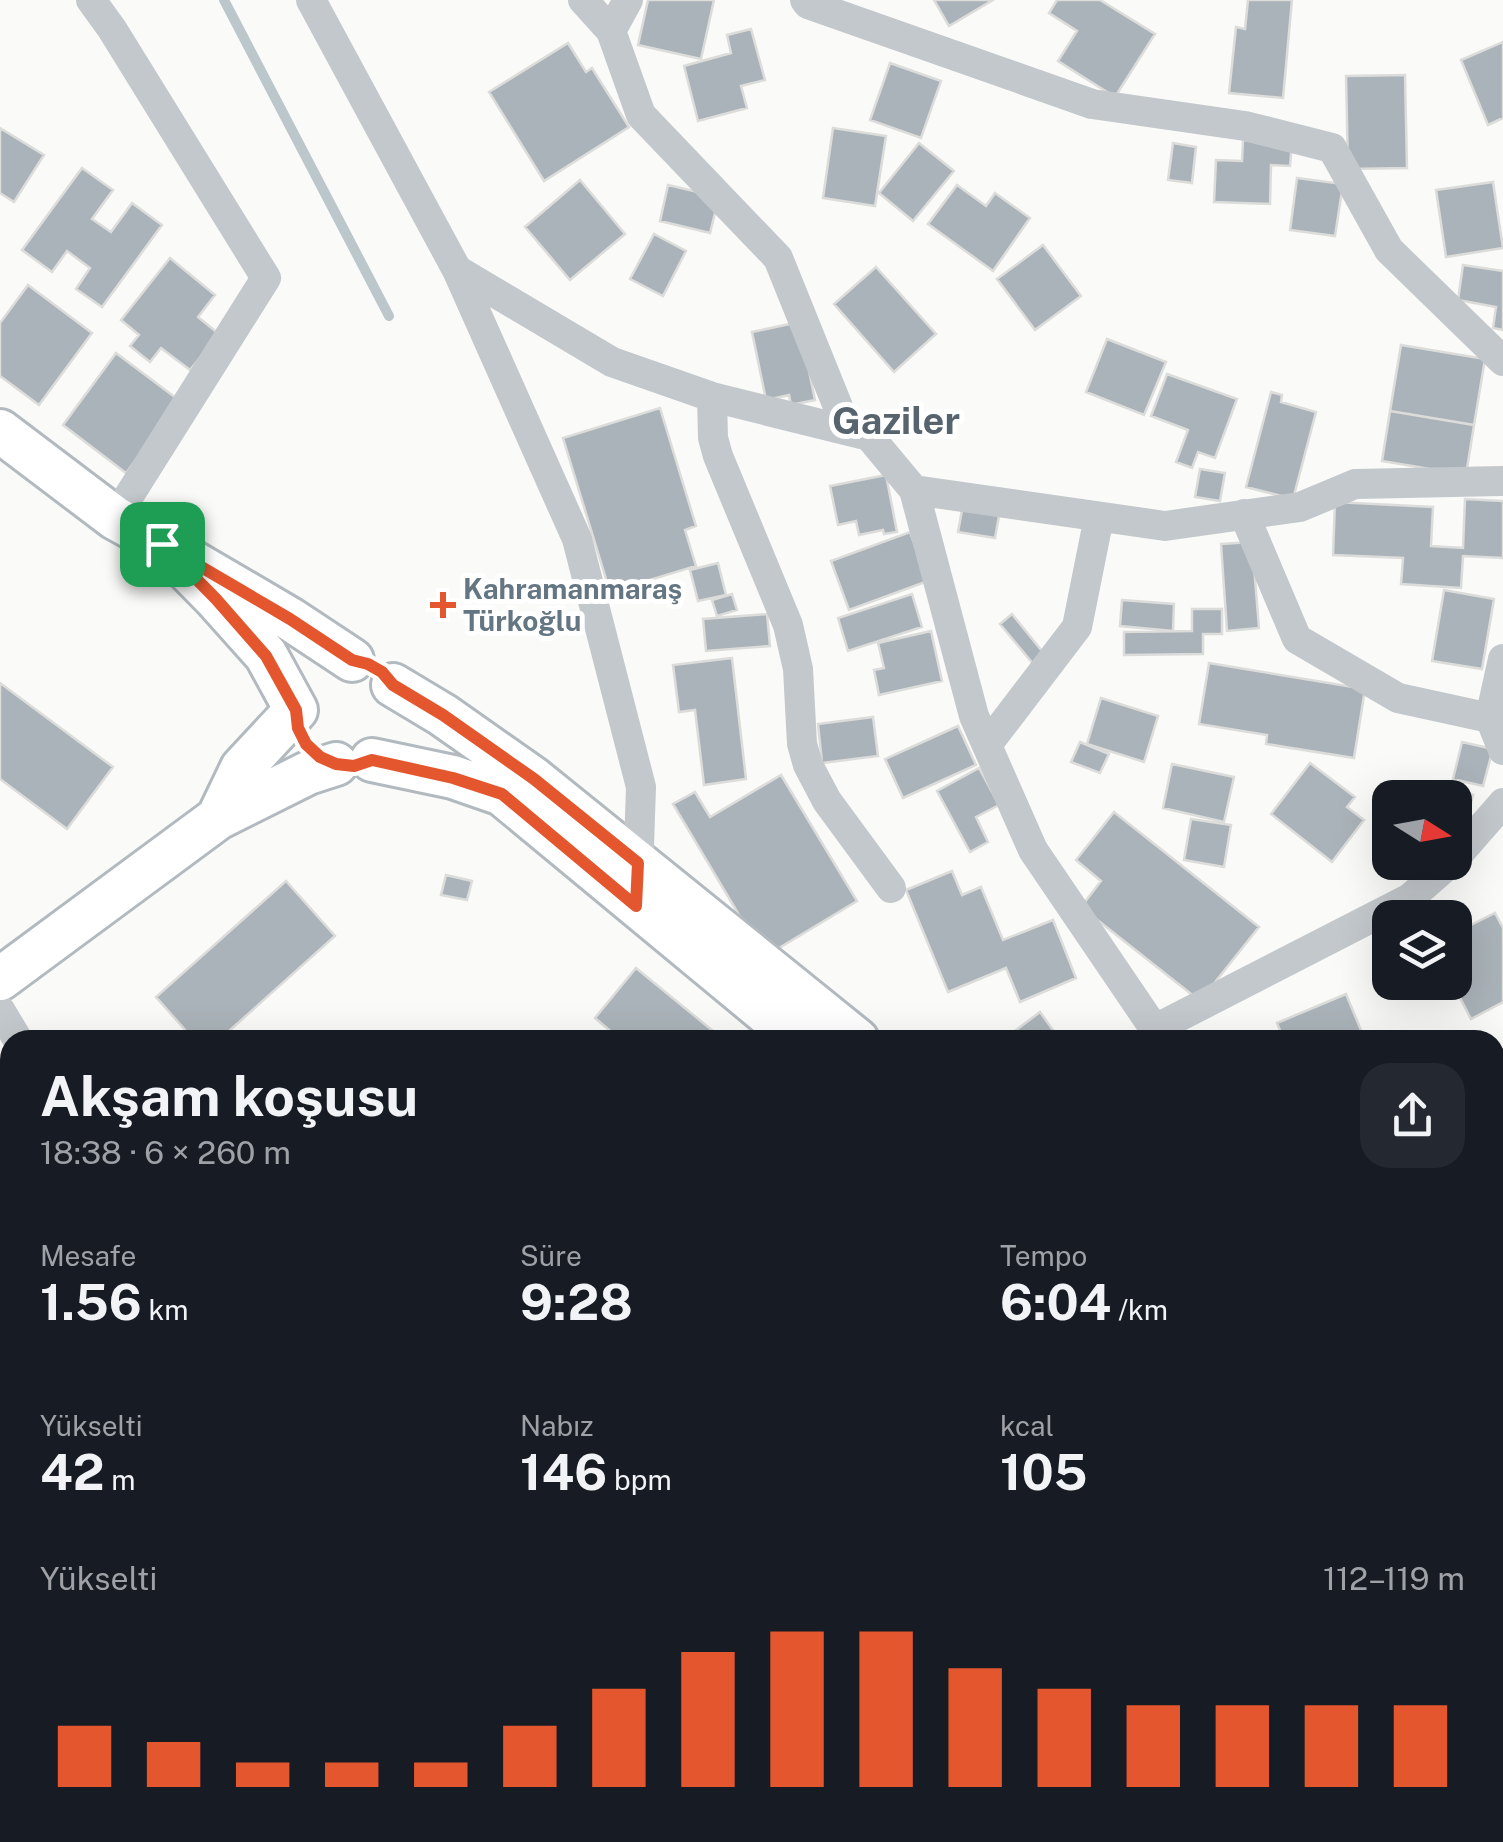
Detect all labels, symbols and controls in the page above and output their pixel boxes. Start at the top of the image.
district label: Gaziler [832,398,960,443]
pin [120,502,205,587]
icon: arrive [135,517,190,572]
place label: Kahramanmaraş Türkoğlu [463,572,682,637]
marker: Kahramanmaraş Türkoğlu [432,594,454,616]
north arrow [1372,780,1472,880]
map controls [1372,780,1472,1000]
button: layers [1372,900,1472,1000]
button: share [1360,1063,1465,1168]
text: Akşam koşusu [40,1064,418,1128]
text: 18:38 · 6 × 260 m [40,1134,291,1171]
text: Mesafe [40,1239,136,1272]
text: Süre [520,1239,582,1272]
text: Tempo [1000,1239,1087,1272]
text: 1.56 [40,1272,142,1331]
text: 9:28 [520,1272,633,1331]
text: 6:04 [1000,1272,1111,1331]
text: km [142,1293,188,1326]
text: /km [1111,1293,1168,1326]
text: Yükselti [40,1409,143,1442]
text: Nabız [520,1409,593,1442]
text: kcal [1000,1409,1054,1442]
text: 42 [40,1442,105,1501]
text: 146 [520,1442,607,1501]
text: 105 [1000,1442,1087,1501]
text: m [105,1463,136,1496]
text: bpm [607,1463,672,1496]
text: Yükselti [40,1560,157,1597]
text: 112–119 m [1323,1560,1465,1597]

